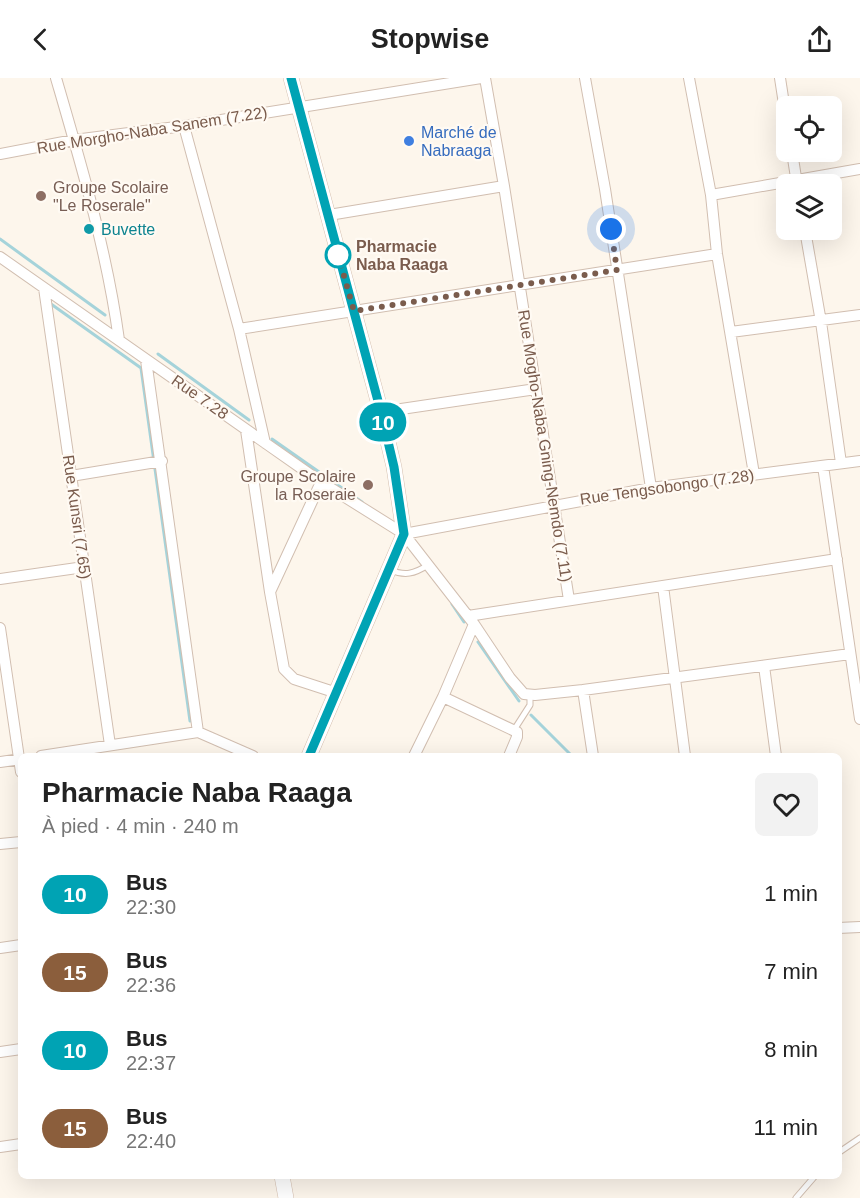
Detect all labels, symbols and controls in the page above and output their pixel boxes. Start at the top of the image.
icon: back [24,23,57,56]
icon: share [803,23,836,56]
text: Stopwise [371,24,489,54]
map controls [776,96,842,240]
button: locate [776,96,842,162]
street label: Rue Morgho-Naba Sanem (7.22) [36,103,268,157]
place label: Marché de Nabraaga [421,124,497,159]
marker: Marché de Nabraaga [402,134,416,148]
button: layers [776,174,842,240]
place label: Groupe Scolaire "Le Roserale" [53,179,169,214]
marker: Groupe Scolaire "Le Roserale" [34,189,48,203]
your location [596,214,626,244]
place label: Buvette [101,221,155,238]
marker: Buvette [82,222,96,236]
place label: Pharmacie Naba Raaga [356,238,448,273]
marker: Pharmacie Naba Raaga [325,242,351,268]
street label: Rue Mogho-Naba Gning-Nemdo (7.11) [515,309,575,583]
street label: Rue 7.28 [169,371,232,423]
line badge: 10 [356,402,410,442]
text: 10 [371,411,395,434]
street label: Rue Kunsri (7.65) [60,454,94,580]
street label: Rue Tengsobongo (7.28) [579,466,755,508]
place label: Groupe Scolaire la Roseraie [240,468,356,503]
marker: Groupe Scolaire la Roseraie [361,478,375,492]
button: heart [755,773,818,836]
text: Pharmacie Naba Raaga [42,777,352,808]
text: À pied · 4 min · 240 m [42,815,239,837]
text: Bus [126,870,168,895]
text: 1 min [764,881,818,906]
text: 10 [63,883,87,906]
text: 22:30 [126,896,176,918]
text: Bus [126,948,168,973]
text: 7 min [764,959,818,984]
text: 15 [63,961,87,984]
text: 22:36 [126,974,176,996]
text: Bus [126,1026,168,1051]
text: 8 min [764,1037,818,1062]
text: 10 [63,1039,87,1062]
text: 22:37 [126,1052,176,1074]
text: Bus [126,1104,168,1129]
text: 11 min [754,1115,818,1140]
text: 15 [63,1117,87,1140]
text: 22:40 [126,1130,176,1152]

